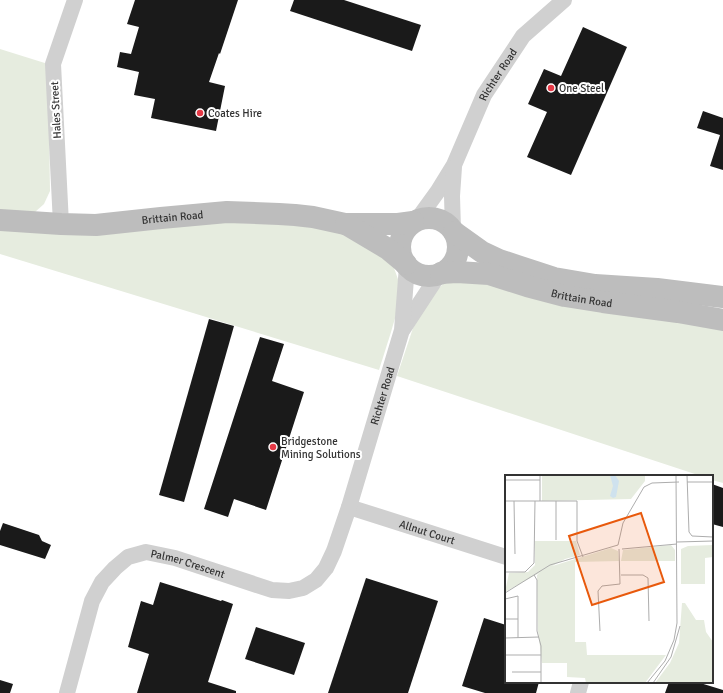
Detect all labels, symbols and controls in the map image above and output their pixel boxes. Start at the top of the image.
street label: Richter Road [476,46,520,103]
street label: Hales Street [48,81,64,139]
place label: One Steel [559,82,604,95]
marker: One Steel [546,83,556,93]
place label: Coates Hire [208,107,262,120]
marker: Coates Hire [195,108,205,118]
street label: Brittain Road [141,208,204,227]
street label: Brittain Road [550,286,613,310]
street label: Richter Road [367,365,397,426]
place label: Bridgestone Mining Solutions [281,435,361,461]
marker: Bridgestone Mining Solutions [268,442,278,452]
inset map [505,475,713,683]
street label: Allnut Court [398,517,457,547]
street label: Palmer Crescent [149,547,227,581]

